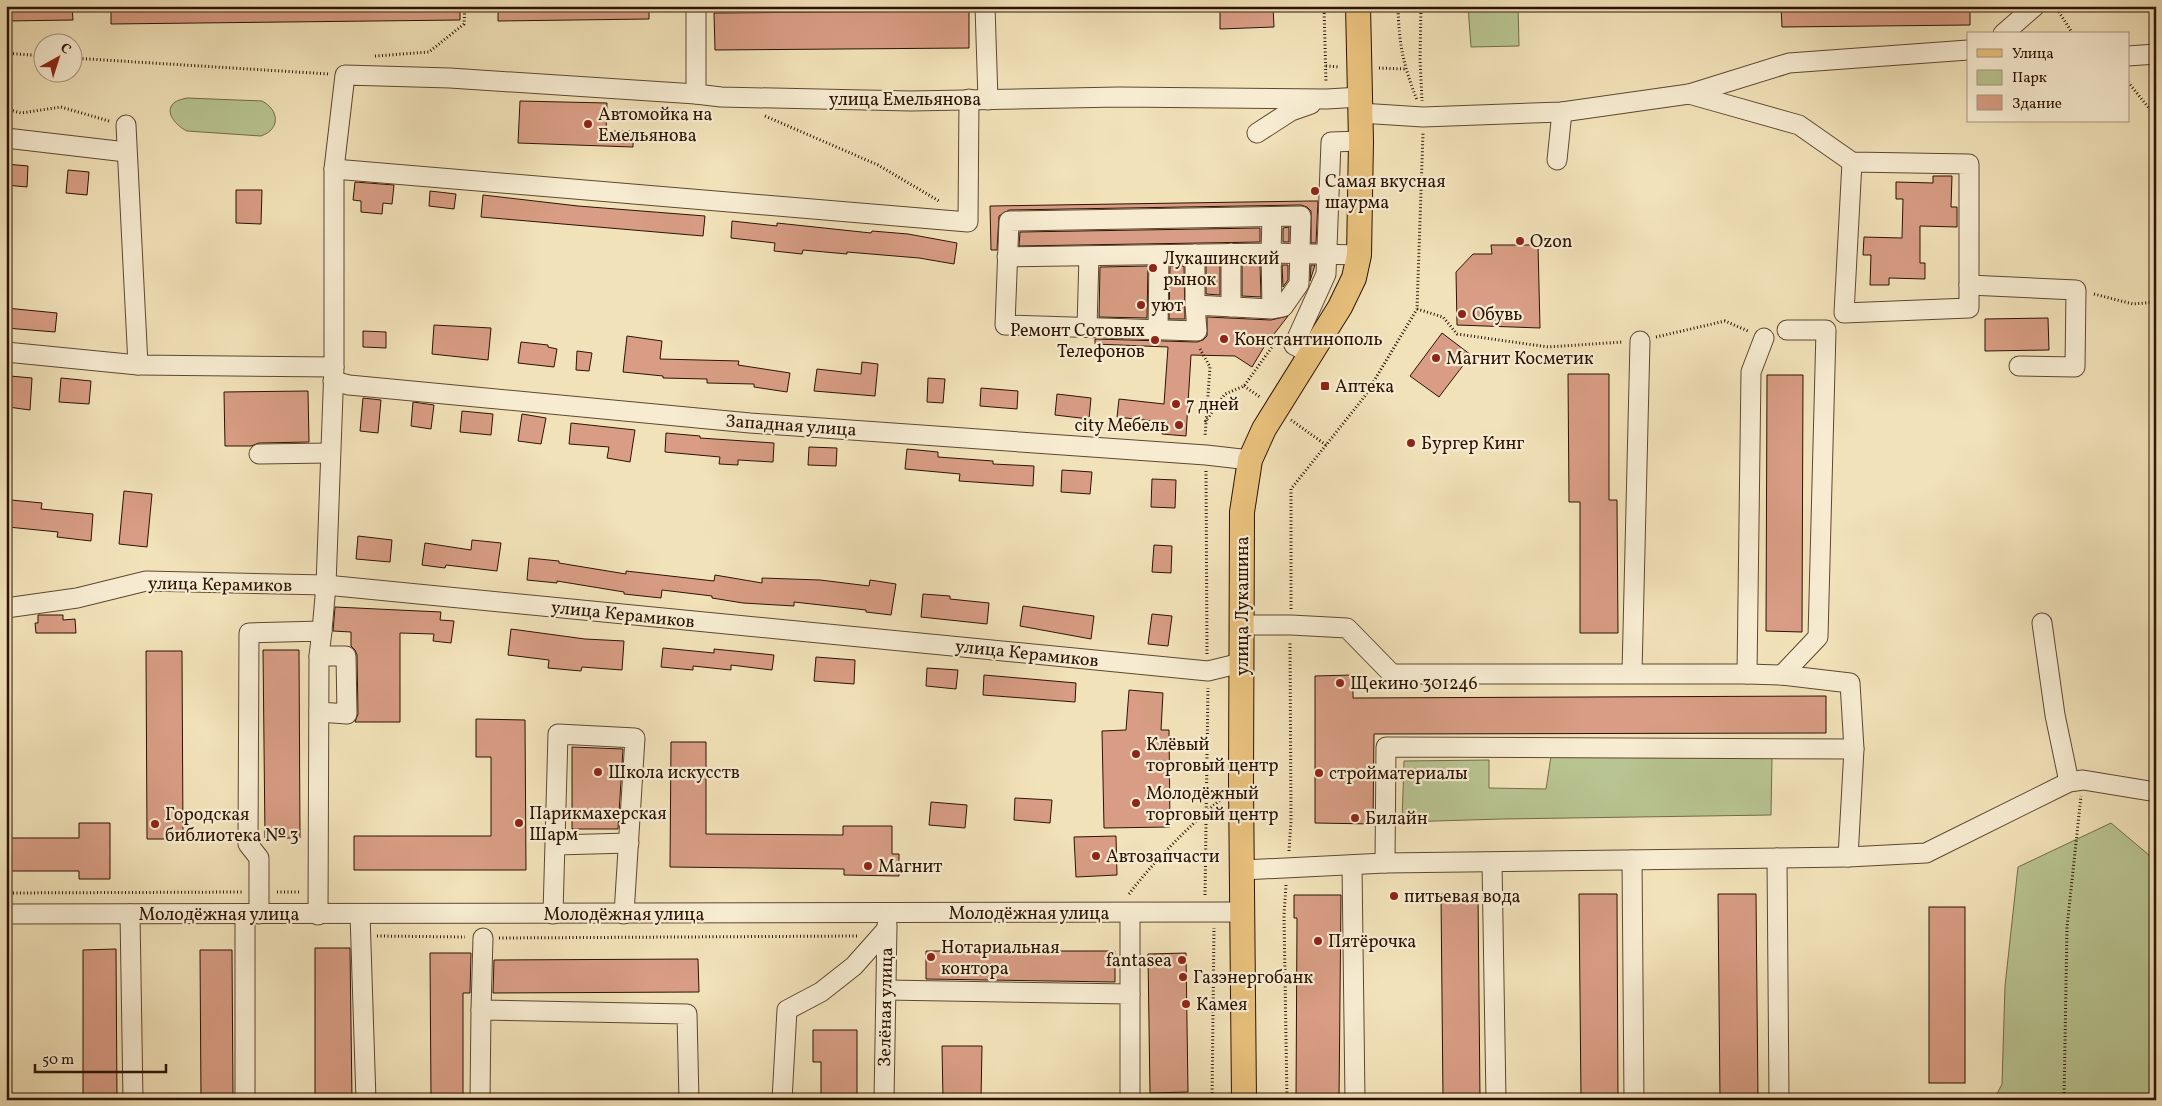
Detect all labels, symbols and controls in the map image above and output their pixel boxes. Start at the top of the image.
north arrow [32,32,82,82]
legend [1967,32,2130,122]
text: С [56,39,75,59]
text: Улица [2012,44,2054,65]
text: Парк [2012,68,2047,89]
street label: улица Емельянова [829,88,981,113]
text: Здание [2012,94,2062,115]
place label: Автомойка на Емельянова [598,103,712,149]
marker: Автомойка на Емельянова [582,118,594,130]
place label: Самая вкусная шаурма [1325,170,1446,216]
marker: Самая вкусная шаурма [1309,185,1321,197]
place label: Ozon [1530,230,1573,255]
marker: Ozon [1514,235,1526,247]
place label: Лукашинский рынок [1163,247,1279,293]
marker: Лукашинский рынок [1147,262,1159,274]
place label: уют [1151,294,1183,319]
marker: уют [1135,299,1147,311]
place label: Обувь [1472,303,1522,328]
marker: Обувь [1456,308,1468,320]
place label: Ремонт Сотовых Телефонов [1010,319,1145,365]
place label: Константинополь [1234,328,1383,353]
marker: Константинополь [1218,333,1230,345]
marker: Ремонт Сотовых Телефонов [1149,334,1161,346]
place label: Магнит Косметик [1446,347,1594,372]
marker: Магнит Косметик [1430,352,1442,364]
place label: Аптека [1335,375,1394,400]
marker: Аптека [1319,380,1331,392]
place label: 7 дней [1186,393,1239,418]
marker: 7 дней [1170,398,1182,410]
street label: Западная улица [725,409,857,444]
place label: city Мебель [1075,414,1169,439]
marker: city Мебель [1173,419,1185,431]
place label: Бургер Кинг [1421,432,1524,457]
marker: Бургер Кинг [1405,437,1417,449]
street label: улица Лукашина [1231,536,1256,676]
street label: улица Керамиков [148,572,292,599]
street label: улица Керамиков [550,596,696,635]
street label: улица Керамиков [954,635,1100,674]
place label: Щекино 301246 [1350,672,1478,697]
marker: Щекино 301246 [1334,677,1346,689]
place label: Клёвый торговый центр [1146,733,1279,779]
marker: Клёвый торговый центр [1130,748,1142,760]
place label: Школа искусств [608,761,740,786]
place label: стройматериалы [1329,762,1468,787]
marker: Школа искусств [592,766,604,778]
marker: стройматериалы [1313,767,1325,779]
place label: Молодёжный торговый центр [1146,782,1279,828]
marker: Молодёжный торговый центр [1130,797,1142,809]
place label: Парикмахерская Шарм [529,802,667,848]
place label: Городская библиотека № 3 [165,803,299,849]
place label: Билайн [1365,807,1428,832]
marker: Билайн [1349,812,1361,824]
marker: Парикмахерская Шарм [513,817,525,829]
marker: Городская библиотека № 3 [149,818,161,830]
place label: Автозапчасти [1106,845,1220,870]
marker: Автозапчасти [1090,850,1102,862]
place label: Магнит [878,855,942,880]
marker: Магнит [862,860,874,872]
place label: питьевая вода [1404,885,1521,910]
marker: питьевая вода [1388,890,1400,902]
street label: Молодёжная улица [949,902,1109,927]
street label: Молодёжная улица [139,903,299,928]
street label: Молодёжная улица [544,903,704,928]
place label: Пятёрочка [1328,930,1416,955]
marker: Пятёрочка [1312,935,1324,947]
place label: Нотариальная контора [941,936,1060,982]
street label: Зелёная улица [873,947,900,1067]
place label: fantasea [1106,949,1172,974]
marker: Нотариальная контора [925,951,937,963]
marker: fantasea [1176,954,1188,966]
place label: Газэнергобанк [1193,966,1314,991]
marker: Газэнергобанк [1177,971,1189,983]
place label: Камея [1196,993,1247,1018]
marker: Камея [1180,998,1192,1010]
scale bar [35,1041,166,1073]
text: 50 m [42,1050,74,1071]

